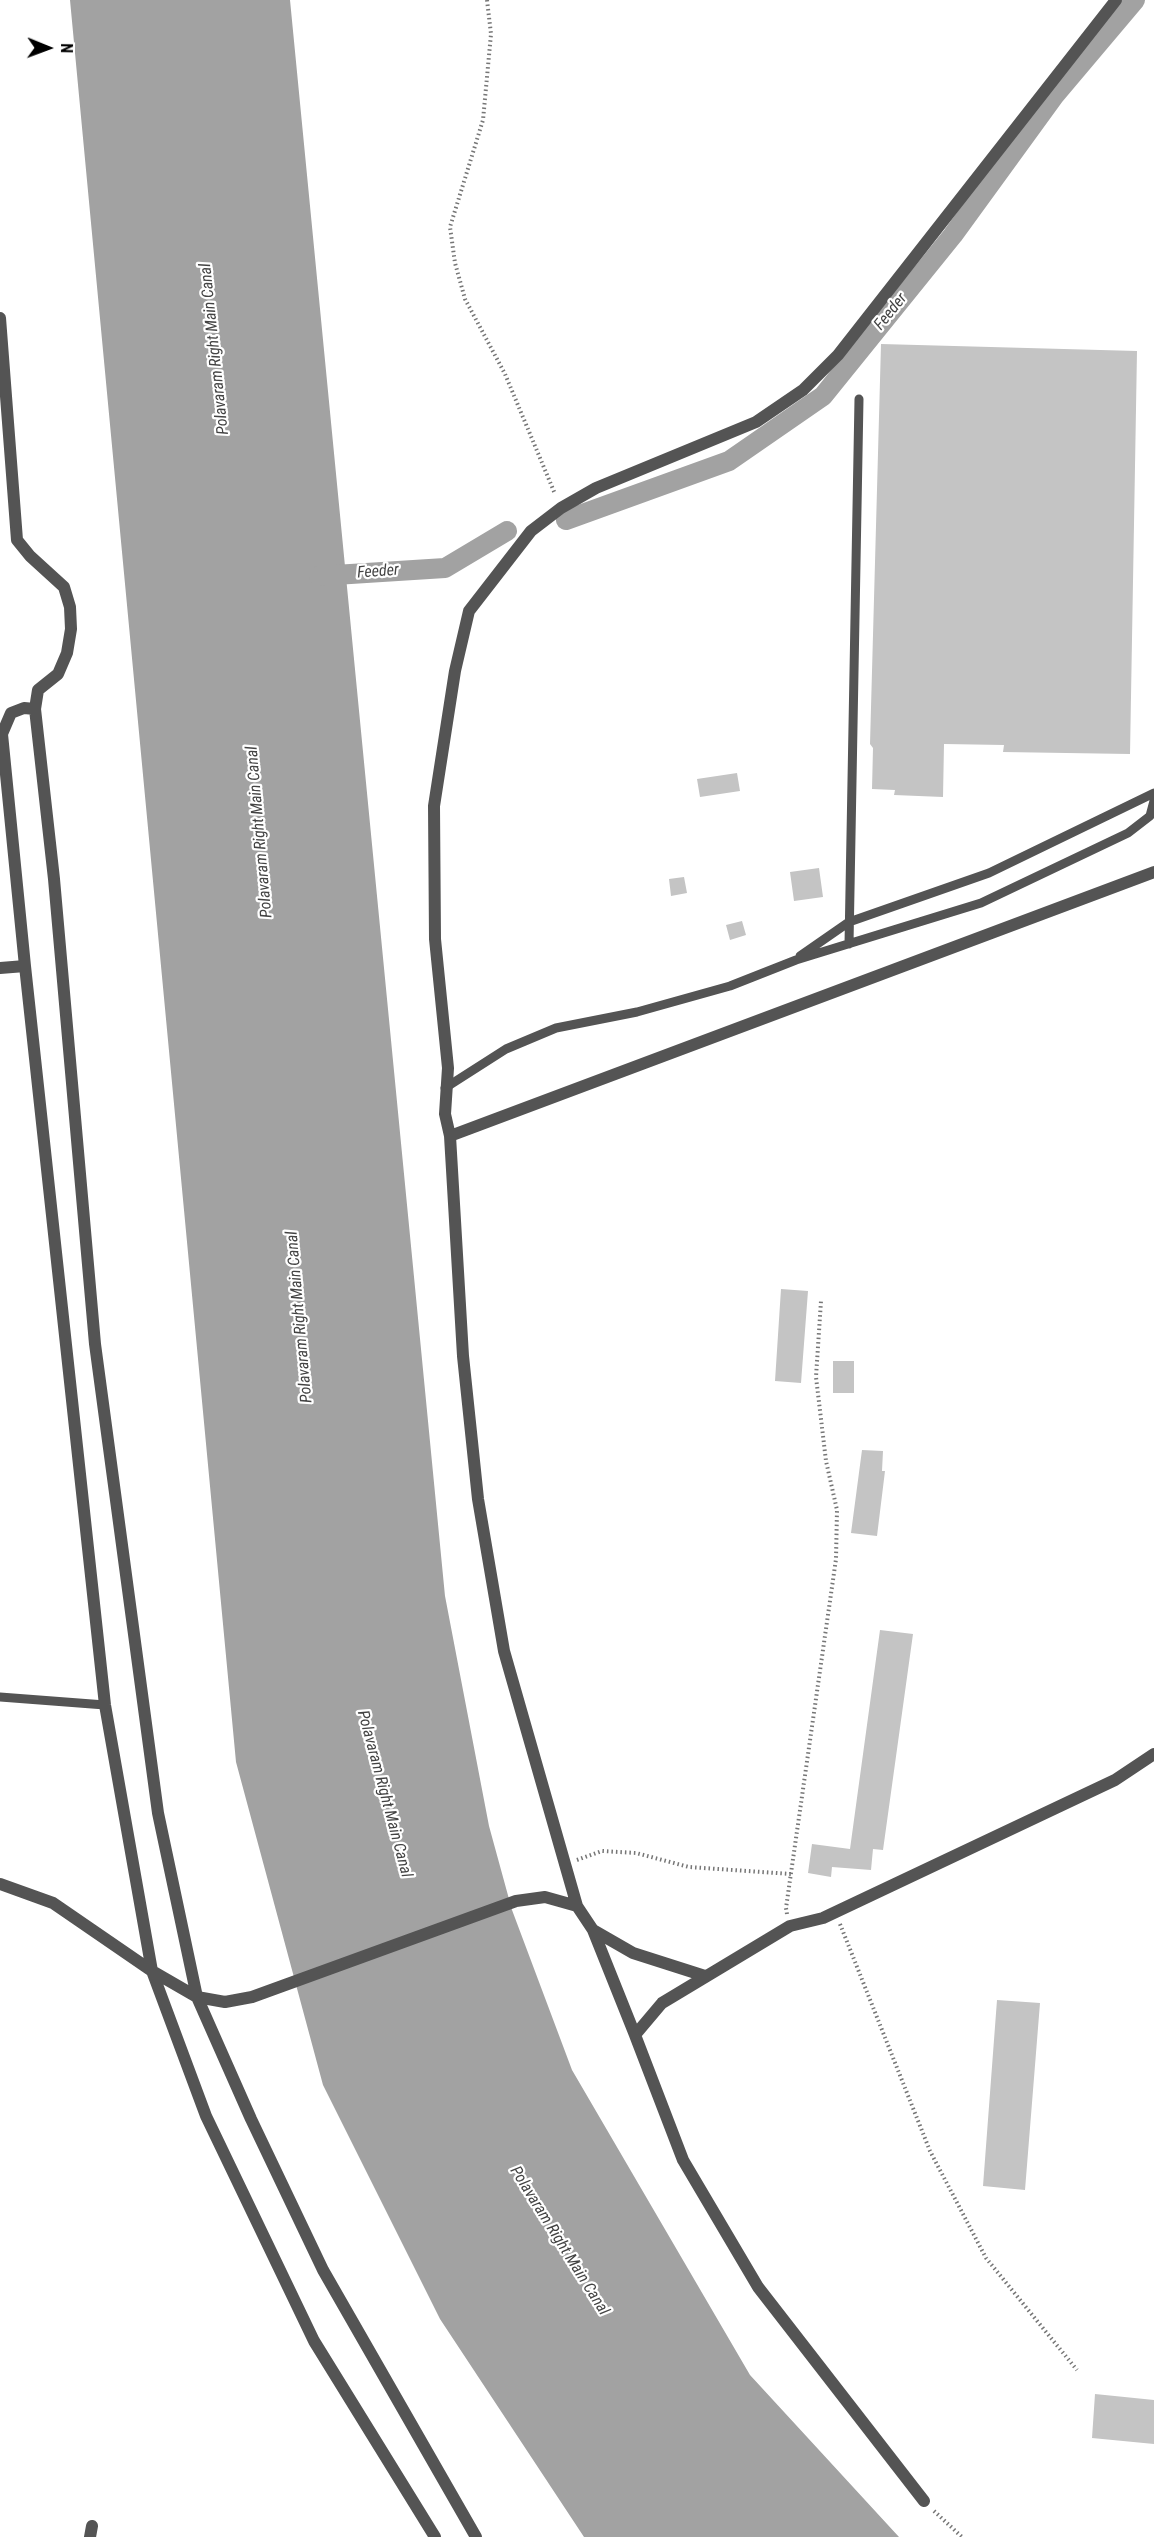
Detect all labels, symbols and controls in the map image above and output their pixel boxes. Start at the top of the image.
north arrow [18,18,78,78]
text: N [57,43,76,53]
water label: Polavaram Right Main Canal [196,262,234,436]
water label: Feeder [870,290,912,334]
water label: Feeder [357,561,399,583]
water label: Polavaram Right Main Canal [243,745,277,919]
water label: Polavaram Right Main Canal [283,1230,317,1404]
water label: Polavaram Right Main Canal [352,1708,416,1880]
water label: Polavaram Right Main Canal [505,2163,613,2319]

